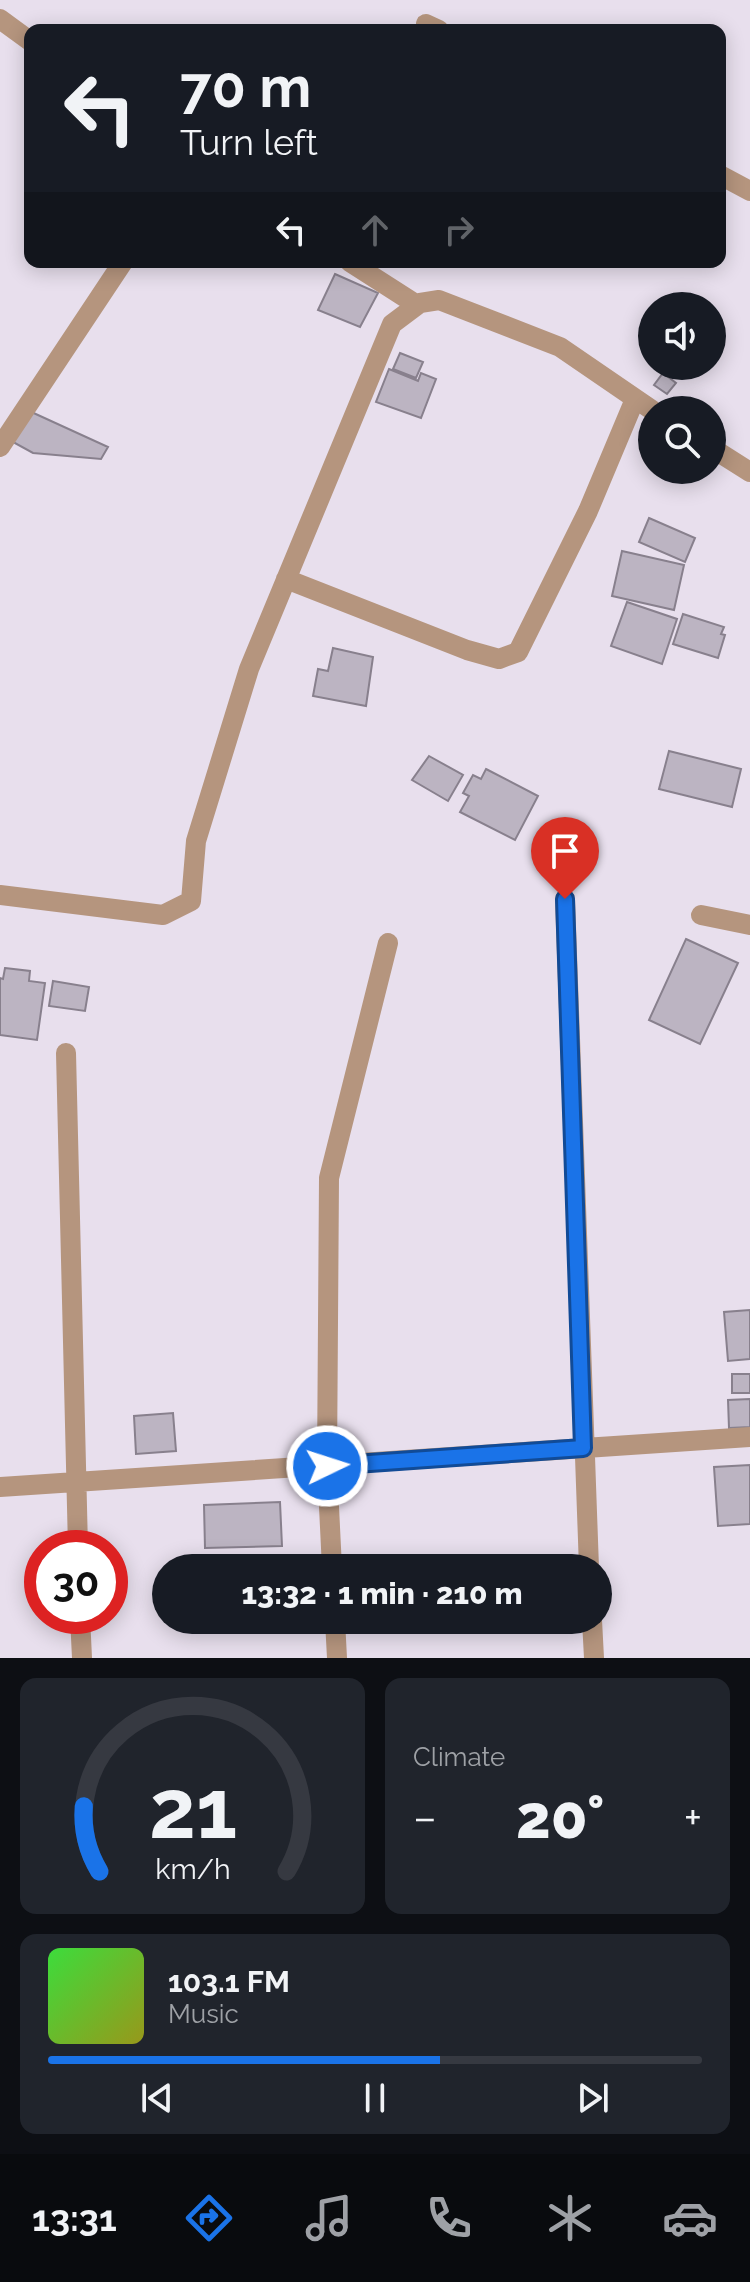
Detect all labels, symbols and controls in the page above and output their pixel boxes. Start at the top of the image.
text: 70 m [180,54,311,120]
icon: left [48,56,152,160]
text: Turn left [180,121,318,163]
icon: left [269,208,313,252]
icon: ahead [353,208,397,252]
icon: right [437,208,481,252]
map controls [638,292,726,484]
button: sound [638,292,726,380]
button: search [638,396,726,484]
pin [531,817,599,899]
icon: arrive [543,829,587,873]
position arrow [285,1424,369,1508]
speed limit sign: 30 [24,1530,128,1634]
text: 13:32 · 1 min · 210 m [241,1576,523,1611]
text: Climate [413,1742,505,1772]
text: 21 [148,1760,237,1857]
text: 20° [516,1782,604,1852]
text: − [413,1792,437,1843]
text: + [684,1792,702,1843]
text: km/h [155,1852,230,1886]
text: 103.1 FM [168,1964,290,1999]
text: Music [168,1999,239,2029]
icon: previous [135,2076,179,2120]
icon: pause [353,2076,397,2120]
icon: next [571,2076,615,2120]
icon: directions [181,2190,237,2246]
icon: music [301,2190,357,2246]
icon: phone [421,2190,477,2246]
icon: climate [542,2190,598,2246]
icon: car [662,2190,718,2246]
text: 13:31 [32,2197,117,2239]

